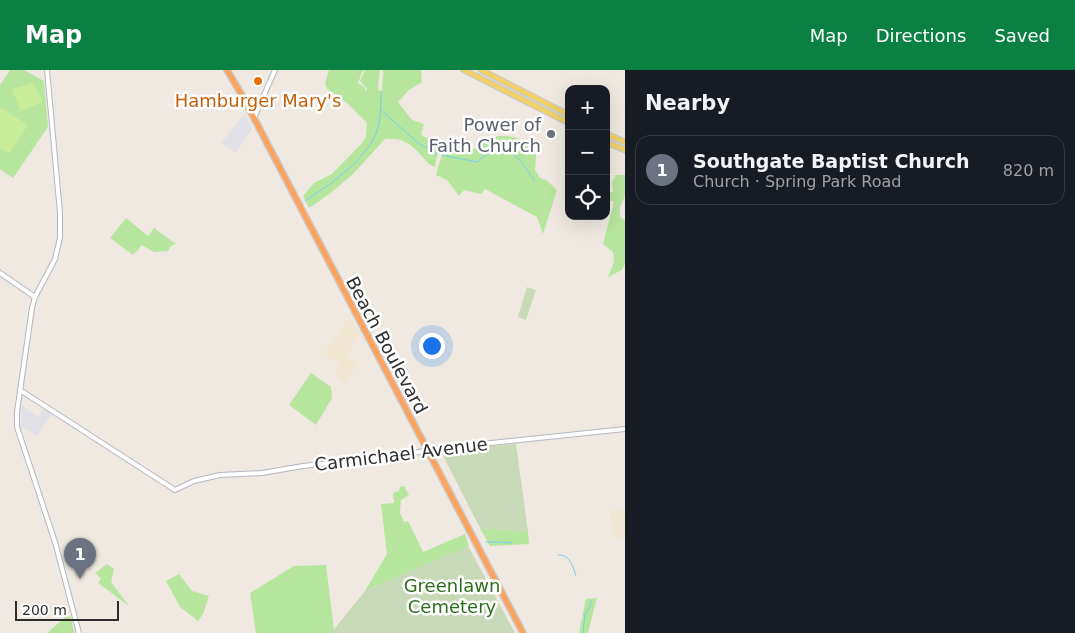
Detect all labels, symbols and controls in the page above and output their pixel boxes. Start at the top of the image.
text: Map [25,21,82,49]
text: Map [810,25,848,46]
text: Directions [876,25,966,46]
text: Saved [994,25,1050,46]
marker: Hamburger Mary's [252,75,264,87]
map controls [565,85,610,220]
button: + [565,85,610,130]
place label: Hamburger Mary's [175,90,341,111]
text: Nearby [645,91,730,115]
place label: Power of Faith Church [428,114,542,156]
marker: Power of Faith Church [545,128,557,140]
button: − [565,130,610,175]
text: Southgate Baptist Church [693,150,970,172]
text: 1 [656,161,668,180]
text: 820 m [1003,161,1054,180]
text: Church · Spring Park Road [693,172,901,191]
button: locate [565,175,610,220]
street label: Beach Boulevard [342,273,432,417]
your location [419,333,445,359]
street label: Carmichael Avenue [313,433,489,475]
pin: 1 [64,538,96,579]
park label: Greenlawn Cemetery [404,575,500,617]
scale bar [15,598,119,621]
text: 200 m [22,602,67,618]

